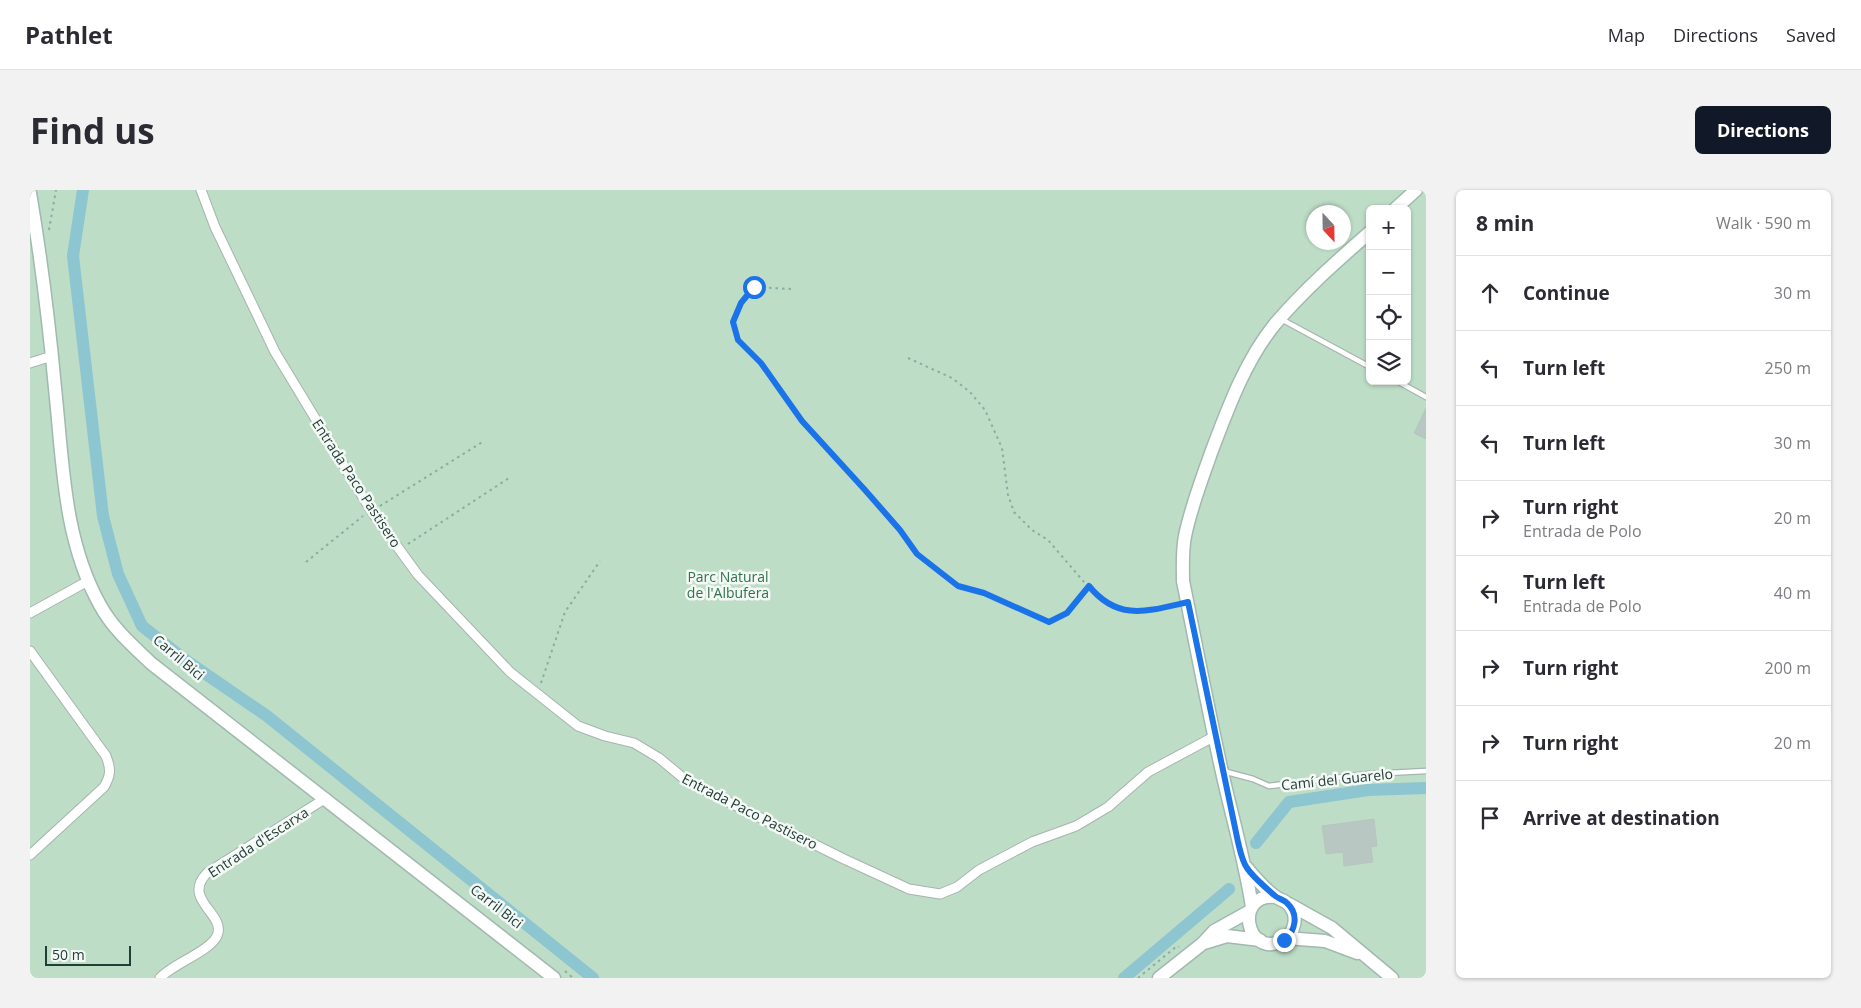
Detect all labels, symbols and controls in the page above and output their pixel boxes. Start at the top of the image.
text: Pathlet [25,18,113,51]
text: Map [1608,23,1645,47]
text: Directions [1673,23,1758,47]
text: Saved [1786,23,1836,47]
button: Directions [1695,106,1831,154]
text: Find us [30,107,155,154]
north arrow [1306,205,1351,250]
map controls [1366,205,1411,385]
button: + [1366,205,1411,250]
text: 8 min [1476,209,1534,237]
text: Walk · 590 m [1716,212,1811,234]
button: − [1366,250,1411,295]
route start [743,276,766,299]
icon: ahead [1476,279,1504,307]
text: Continue [1523,280,1610,306]
text: 30 m [1774,282,1811,304]
button: locate [1366,295,1411,340]
button: layers [1366,340,1411,385]
icon: left [1476,354,1504,382]
text: Turn left [1523,355,1605,381]
text: 250 m [1765,357,1811,379]
street label: Entrada Paco Pastisero [308,415,406,551]
icon: left [1476,429,1504,457]
text: Turn left [1523,430,1605,456]
text: 30 m [1774,432,1811,454]
text: Turn right [1523,494,1618,520]
icon: right [1476,504,1504,532]
text: 20 m [1774,507,1811,529]
text: Entrada de Polo [1523,520,1642,542]
park label: Parc Natural de l'Albufera [687,567,769,602]
text: Turn left [1523,569,1605,595]
icon: left [1476,579,1504,607]
text: 40 m [1774,582,1811,604]
text: Entrada de Polo [1523,595,1642,617]
street label: Carril Bici [149,630,209,684]
icon: right [1476,654,1504,682]
text: Turn right [1523,655,1618,681]
text: 200 m [1765,657,1811,679]
icon: right [1476,729,1504,757]
text: Turn right [1523,730,1618,756]
text: 20 m [1774,732,1811,754]
street label: Camí del Guarelo [1280,764,1394,794]
street label: Entrada Paco Pastisero [679,769,821,853]
street label: Entrada d'Escarxa [204,802,312,882]
icon: arrive [1476,804,1504,832]
text: Arrive at destination [1523,805,1720,831]
street label: Carril Bici [467,880,527,932]
route end [1273,929,1296,952]
scale bar [45,943,131,966]
text: 50 m [52,945,85,964]

